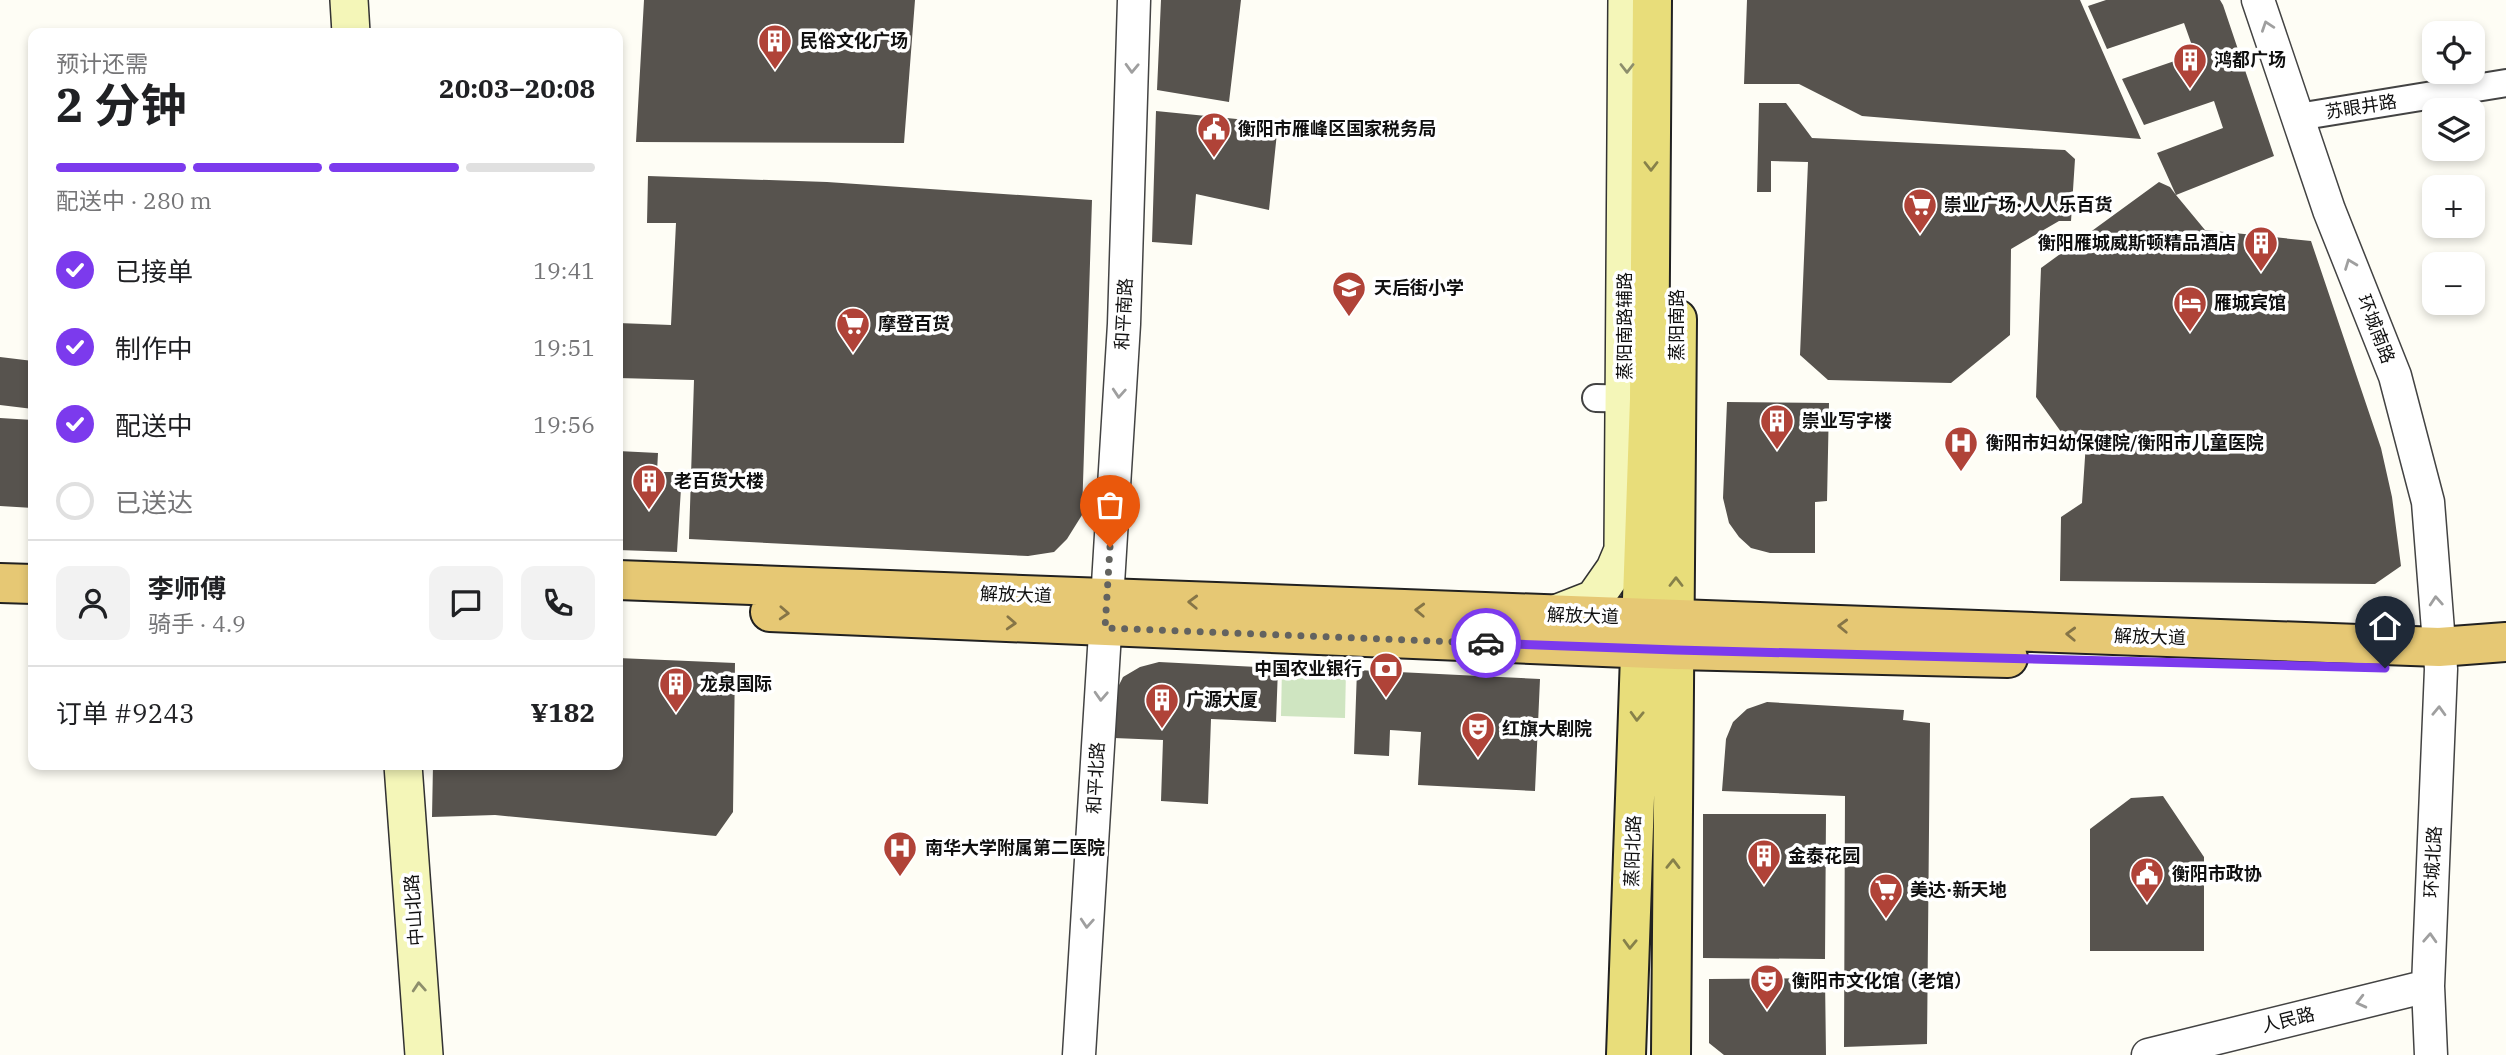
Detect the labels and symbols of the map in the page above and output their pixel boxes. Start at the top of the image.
one-way arrow [2261,21,2275,33]
building icon: 民俗文化广场 [756,22,794,71]
place label: 民俗文化广场 [800,29,908,52]
building icon: 鸿都广场 [2171,41,2209,90]
place label: 鸿都广场 [2214,48,2286,71]
one-way arrow [1124,63,1140,74]
one-way arrow [1619,63,1635,74]
street label: 苏眼井路 [2324,90,2398,123]
public building icon: 衡阳市雁峰区国家税务局 [1195,110,1233,159]
place label: 衡阳市雁峰区国家税务局 [1238,117,1436,140]
one-way arrow [1643,161,1659,172]
supermarket icon: 崇业广场·人人乐百货 [1901,186,1939,235]
place label: 崇业广场·人人乐百货 [1944,193,2112,216]
building icon: 衡阳雁城威斯顿精品酒店 [2242,224,2280,273]
place label: 衡阳雁城威斯顿精品酒店 [2038,231,2236,254]
one-way arrow [2345,259,2359,271]
school or university icon: 天后街小学 [1330,269,1368,318]
street label: 蒸阳南路辅路 [1613,272,1636,380]
place label: 天后街小学 [1374,276,1464,299]
street label: 和平南路 [1110,277,1137,351]
hotel icon: 雁城宾馆 [2171,284,2209,333]
street label: 蒸阳南路 [1665,289,1688,361]
place label: 雁城宾馆 [2214,291,2286,314]
street label: 环城南路 [2353,291,2400,367]
supermarket icon: 摩登百货 [834,305,872,354]
place label: 摩登百货 [878,312,950,335]
one-way arrow [1112,388,1127,399]
building icon: 崇业写字楼 [1758,402,1796,451]
place label: 崇业写字楼 [1802,409,1892,432]
hospital icon: 衡阳市妇幼保健院/衡阳市儿童医院 [1942,424,1980,473]
place label: 衡阳市妇幼保健院/衡阳市儿童医院 [1986,431,2264,454]
building icon: 老百货大楼 [630,462,668,511]
place label: 老百货大楼 [674,469,764,492]
pin [1080,475,1140,547]
one-way arrow [1668,576,1684,586]
street label: 解放大道 [980,582,1052,607]
one-way arrow [1187,594,1198,609]
one-way arrow [2429,595,2444,606]
pin [2355,596,2415,668]
one-way arrow [1414,602,1425,618]
street label: 解放大道 [1547,603,1619,628]
one-way arrow [779,606,790,621]
courier [1451,608,1521,678]
one-way arrow [1006,616,1017,631]
one-way arrow [1838,618,1849,633]
street label: 解放大道 [2114,624,2186,649]
one-way arrow [2065,626,2075,642]
bank icon: 中国农业银行 [1367,650,1405,699]
place label: 中国农业银行 [1254,657,1362,680]
building icon: 龙泉国际 [657,665,695,714]
place label: 龙泉国际 [700,672,772,695]
building icon: 广源大厦 [1143,681,1181,730]
place label: 广源大厦 [1186,688,1258,711]
one-way arrow [1094,690,1109,701]
one-way arrow [2432,705,2447,716]
theatre icon: 红旗大剧院 [1459,710,1497,759]
one-way arrow [1630,711,1645,722]
place label: 红旗大剧院 [1502,717,1592,740]
street label: 和平北路 [1082,741,1109,815]
street label: 蒸阳北路 [1620,815,1645,887]
street label: 环城北路 [2419,825,2446,899]
hospital icon: 南华大学附属第二医院 [881,829,919,878]
place label: 南华大学附属第二医院 [925,836,1105,859]
building icon: 金泰花园 [1745,837,1783,886]
place label: 金泰花园 [1788,844,1860,867]
public building icon: 衡阳市政协 [2128,855,2166,904]
one-way arrow [1665,859,1681,869]
place label: 衡阳市政协 [2172,862,2262,885]
supermarket icon: 美达·新天地 [1867,871,1905,920]
street label: 中山北路 [400,873,427,947]
place label: 美达·新天地 [1910,878,2006,901]
one-way arrow [1080,917,1095,928]
one-way arrow [2422,932,2437,943]
one-way arrow [1622,938,1637,949]
theatre icon: 衡阳市文化馆（老馆） [1748,962,1786,1011]
place label: 衡阳市文化馆（老馆） [1792,969,1972,992]
one-way arrow [412,981,427,992]
one-way arrow [2355,994,2367,1008]
street label: 人民路 [2259,1002,2317,1037]

